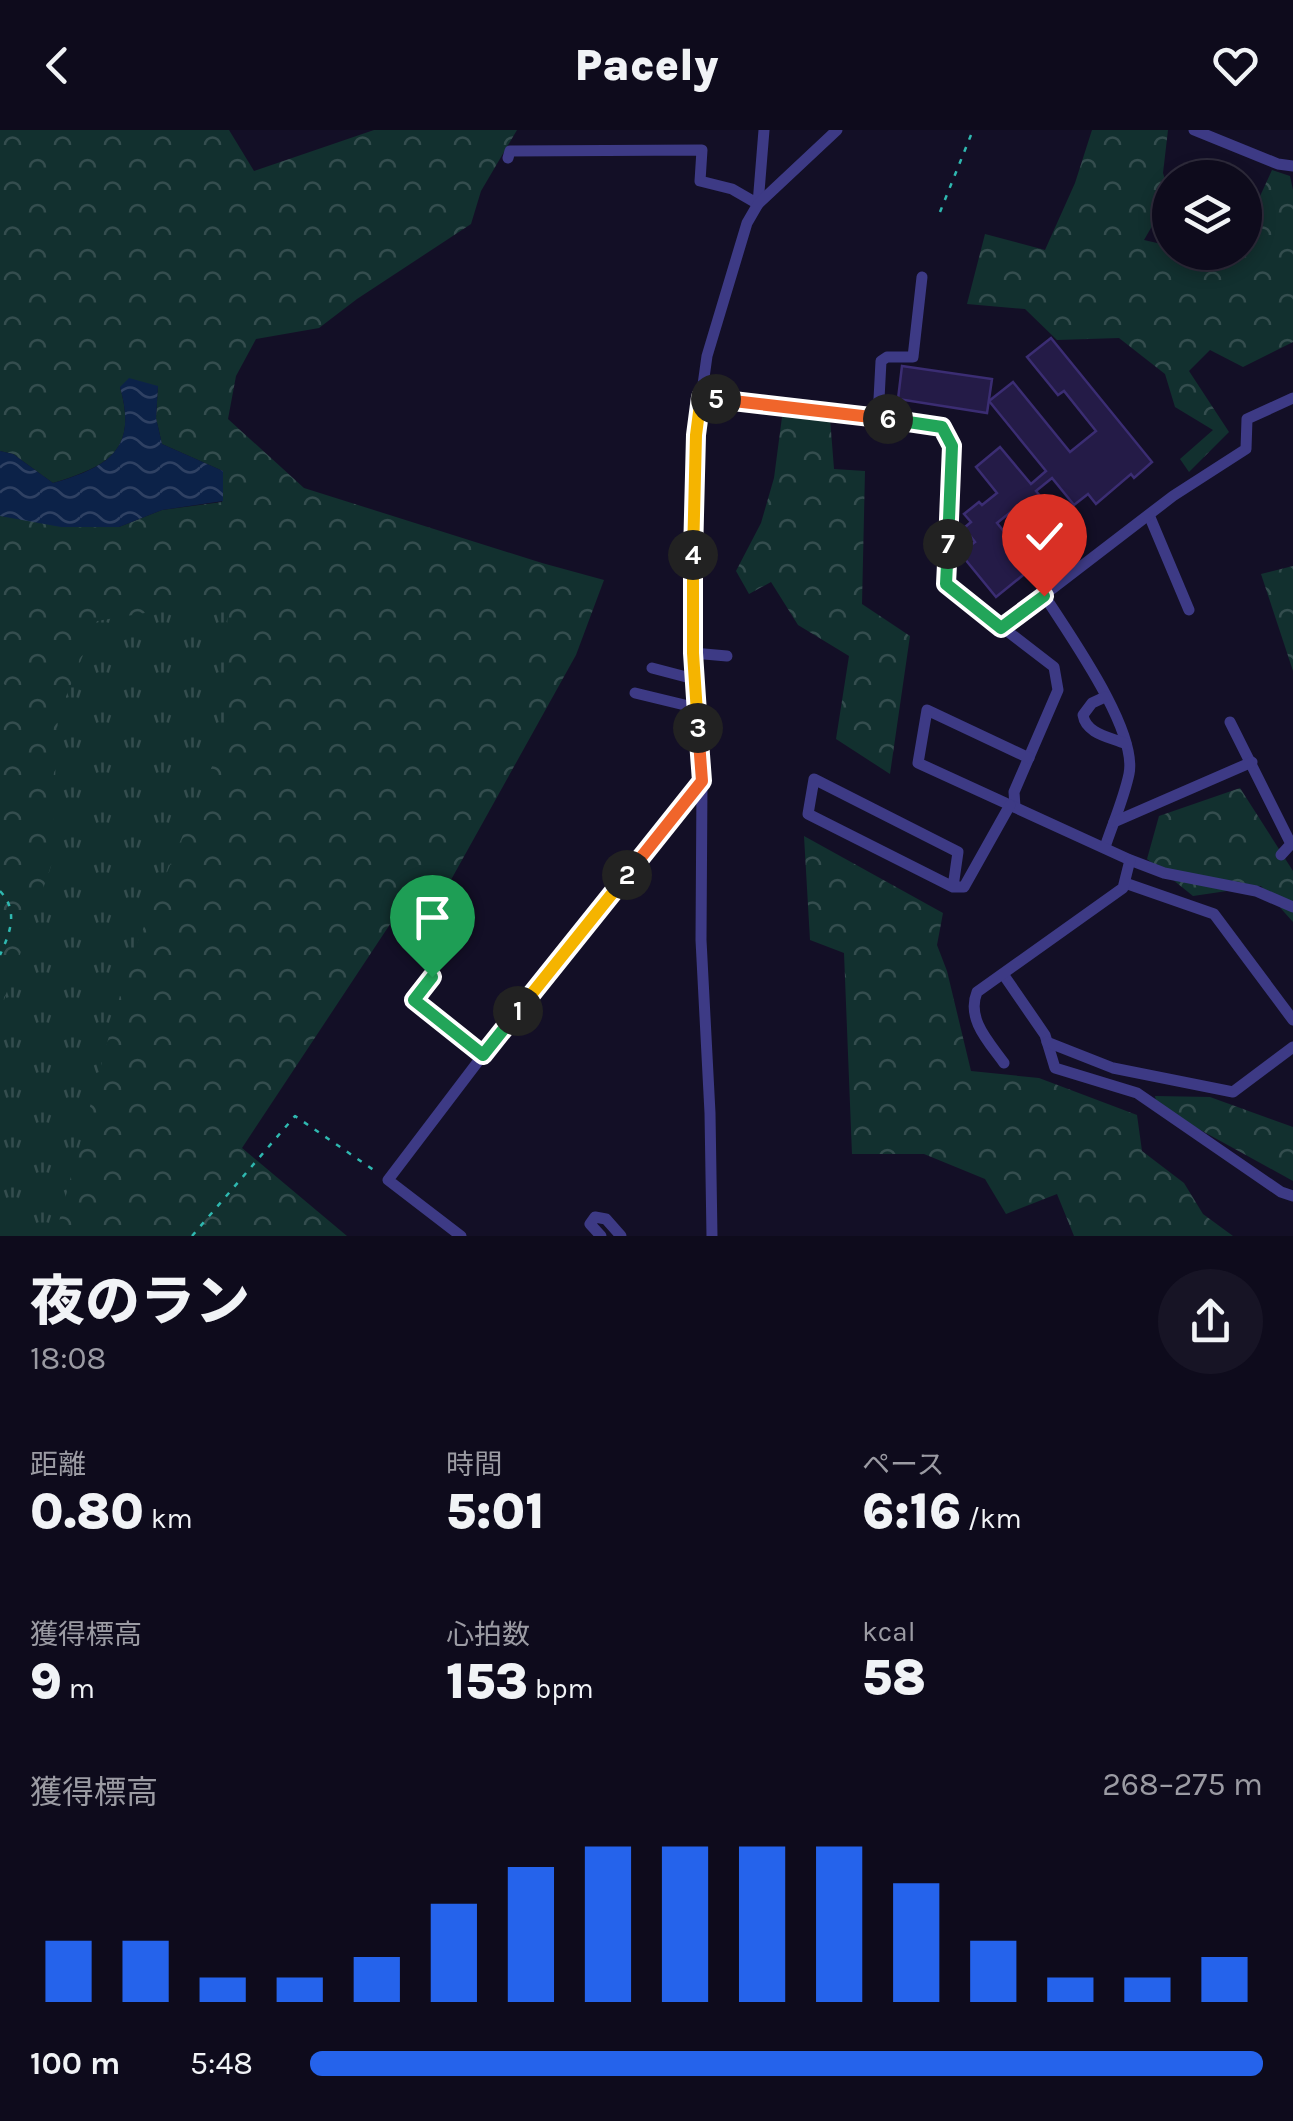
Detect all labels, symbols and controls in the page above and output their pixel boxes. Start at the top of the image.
icon: back [30,38,85,93]
icon: heart [1208,38,1263,93]
text: Pacely [575,39,718,91]
map controls [1152,160,1262,270]
button: layers [1152,160,1262,270]
pin: 5 [691,374,741,424]
text: 5 [708,382,724,415]
pin: 6 [863,394,913,444]
text: 6 [880,402,897,435]
pin [1002,494,1087,597]
icon: check [1017,509,1072,564]
pin: 7 [923,519,973,569]
text: 7 [941,527,955,560]
pin: 4 [668,530,718,580]
text: 4 [685,538,701,571]
pin: 3 [673,703,723,753]
text: 3 [689,711,707,744]
pin: 2 [602,850,652,900]
text: 2 [619,858,635,891]
pin [390,875,475,978]
icon: arrive [405,890,460,945]
pin: 1 [493,986,543,1036]
text: 1 [513,994,523,1027]
button: share [1158,1269,1263,1374]
text: 夜のラン [30,1270,250,1334]
text: 18:08 [30,1340,106,1377]
text: 距離 [30,1448,86,1481]
text: 時間 [446,1448,502,1481]
text: ペース [862,1448,945,1481]
text: 0.80 [30,1482,144,1541]
text: 5:01 [446,1482,544,1541]
text: 6:16 [862,1482,961,1541]
text: km [144,1502,193,1535]
text: /km [961,1502,1022,1535]
text: kcal [862,1615,915,1648]
text: 獲得標高 [30,1618,142,1651]
text: 心拍数 [446,1618,530,1651]
text: 58 [862,1648,926,1707]
text: 9 [30,1652,62,1711]
text: 153 [446,1652,528,1711]
text: m [62,1672,95,1705]
text: bpm [528,1672,594,1705]
text: 268–275 m [1102,1766,1263,1803]
text: 獲得標高 [30,1774,158,1811]
text: 100 m [30,2045,120,2082]
text: 5:48 [190,2045,253,2082]

